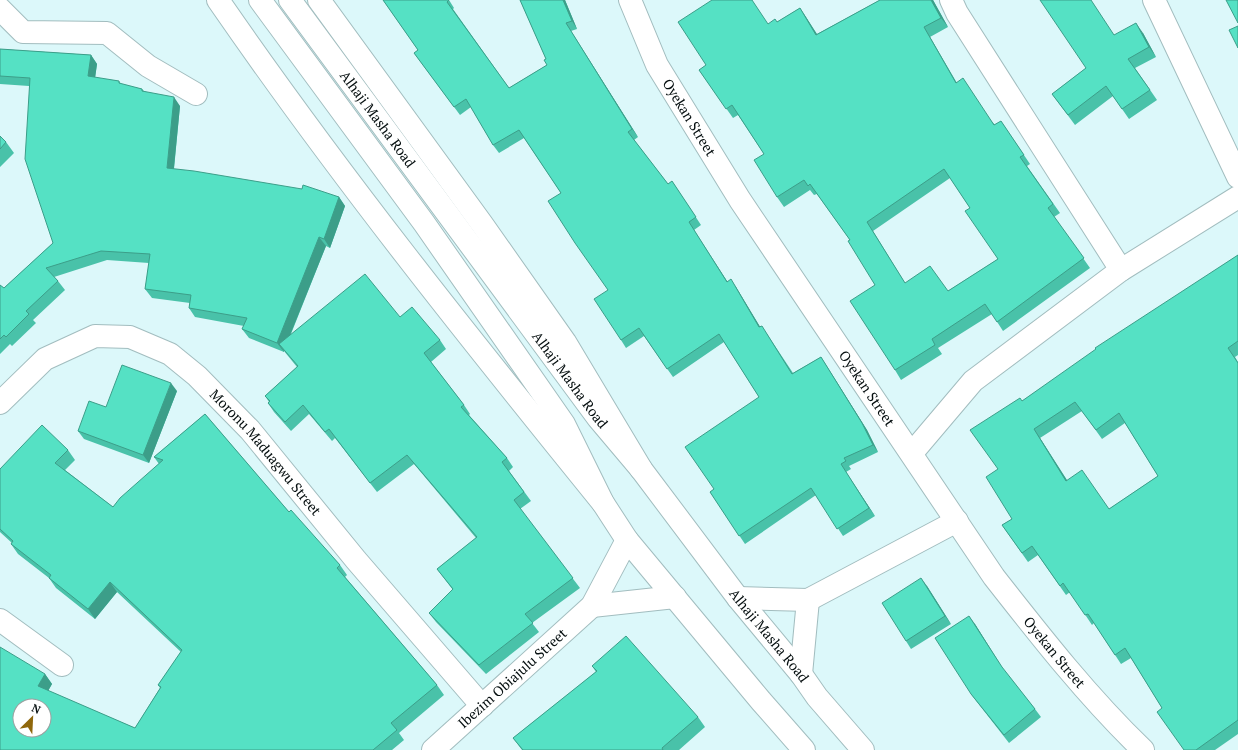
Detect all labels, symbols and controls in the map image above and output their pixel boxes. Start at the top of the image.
street label: Alhaji Masha Road [336,67,420,171]
street label: Oyekan Street [659,75,721,160]
street label: Alhaji Masha Road [528,327,613,432]
street label: Oyekan Street [835,346,900,430]
street label: Moronu Maduagwu Street [206,385,326,520]
street label: Alhaji Masha Road [725,585,814,686]
street label: Oyekan Street [1020,612,1091,692]
street label: Ibezim Obiajulu Street [454,623,571,732]
north arrow [12,698,52,738]
text: N [29,701,43,717]

